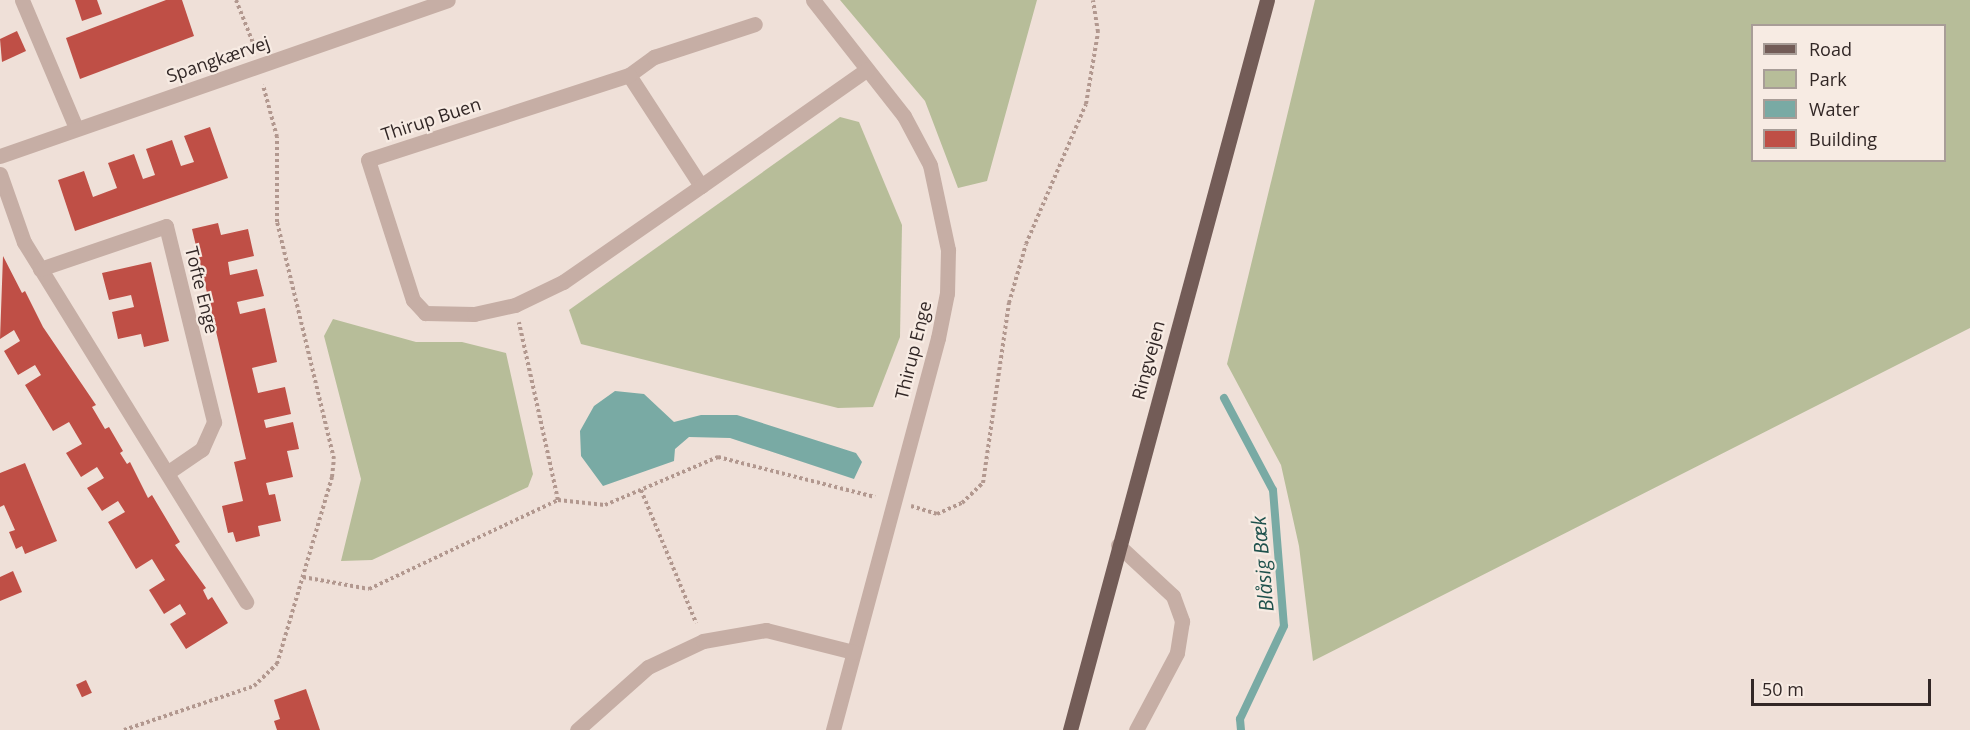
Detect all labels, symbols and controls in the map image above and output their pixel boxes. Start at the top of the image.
legend [1751,24,1946,162]
street label: Spangkærvej [164,31,272,87]
text: Road [1809,37,1852,61]
text: Park [1809,67,1847,91]
street label: Thirup Buen [378,93,484,145]
text: Water [1809,97,1860,121]
text: Building [1809,127,1877,151]
street label: Tofte Enge [181,244,223,336]
street label: Thirup Enge [890,299,936,401]
street label: Ringvejen [1127,318,1169,402]
water label: Blåsig Bæk [1246,515,1278,613]
scale bar [1754,667,1934,705]
text: 50 m [1762,677,1804,701]

